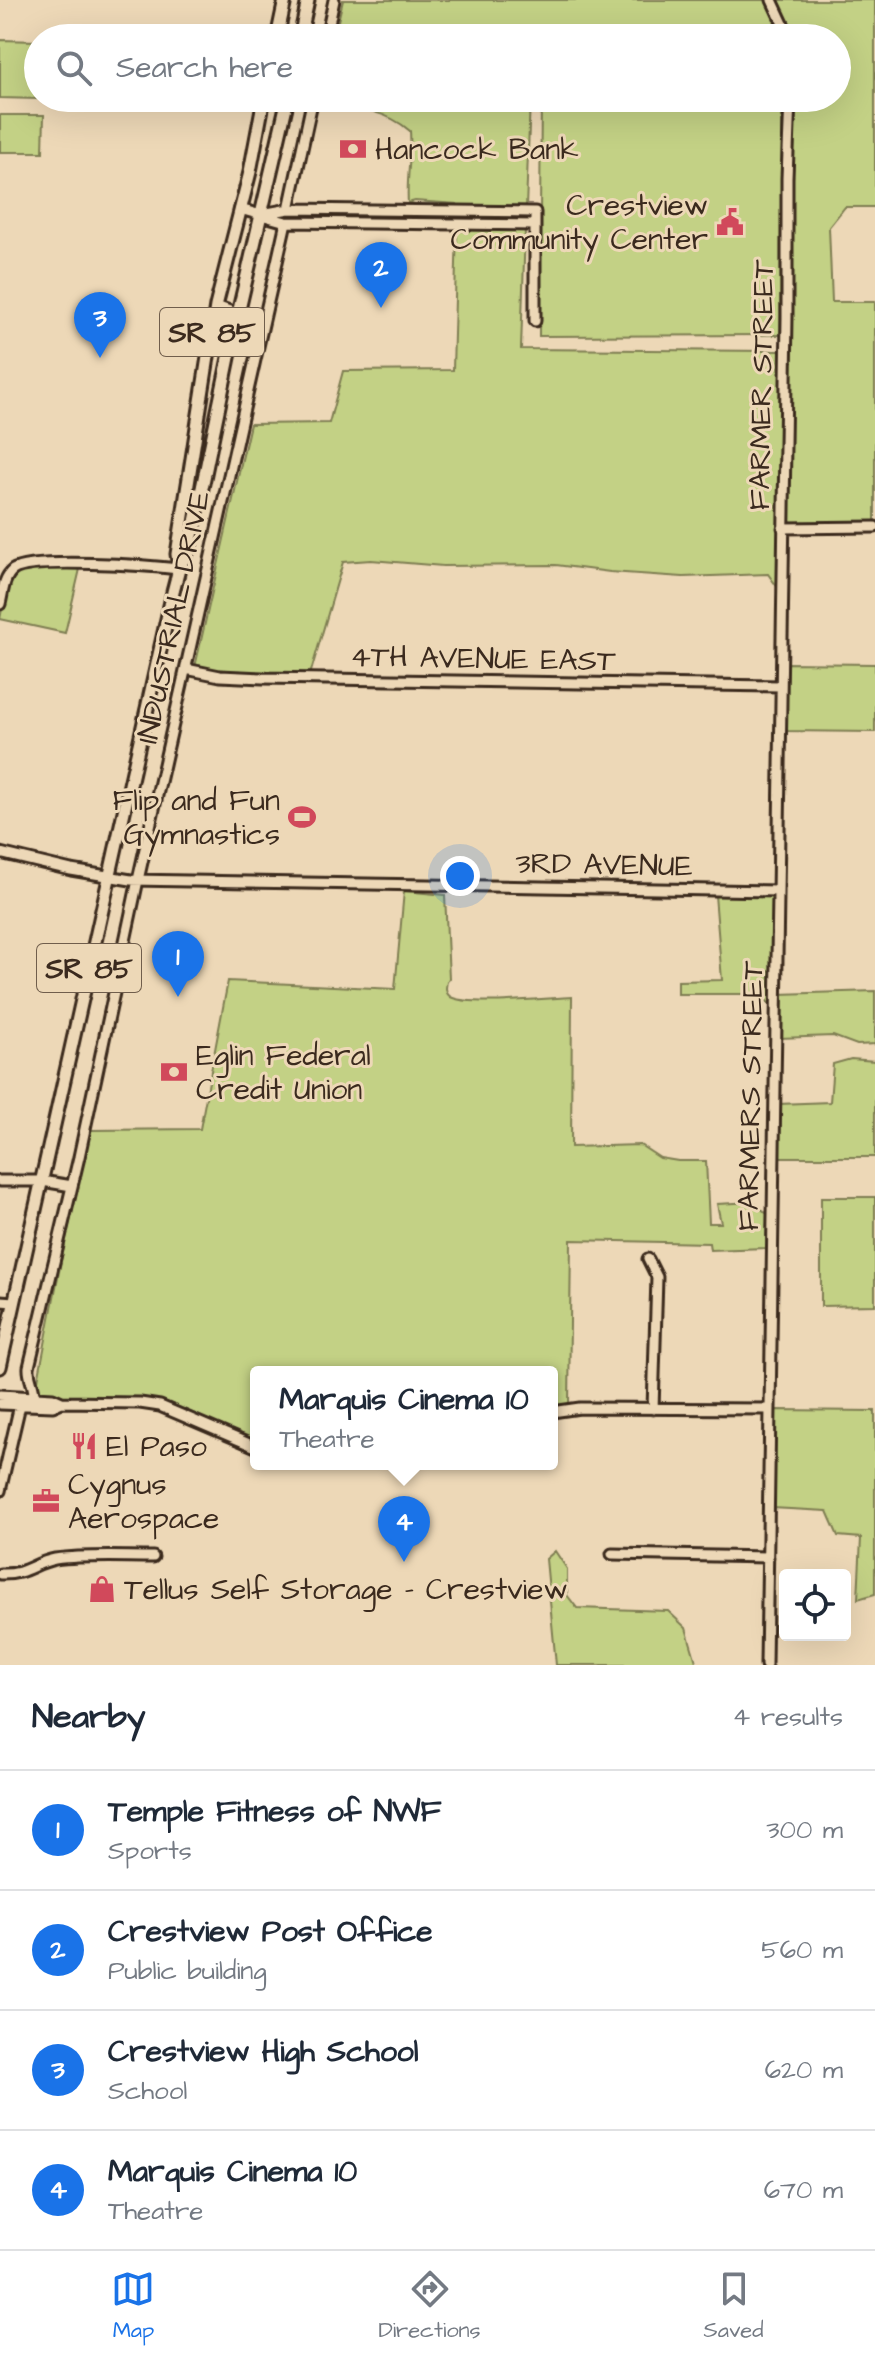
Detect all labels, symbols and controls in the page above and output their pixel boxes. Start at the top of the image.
search box [24,24,851,112]
icon: search [52,46,96,90]
text: Search here [116,47,293,89]
place label: Hancock Bank [375,129,579,171]
bank icon: Hancock Bank [338,134,368,164]
place label: Crestview Community Center [450,185,708,262]
public building icon: Crestview Community Center [715,207,745,237]
pin: 2 [355,242,407,308]
street label: FARMER STREET [739,259,785,511]
pin: 3 [74,292,126,358]
road number: SR 85 [160,308,264,356]
street label: INDUSTRIAL DRIVE [127,487,221,748]
street label: 4TH AVENUE EAST [350,636,616,682]
place label: Flip and Fun Gymnastics [113,780,280,857]
sports icon: Flip and Fun Gymnastics [287,802,317,832]
street label: 3RD AVENUE [515,842,693,888]
your location [440,856,480,896]
pin: 1 [152,931,204,997]
road number: SR 85 [37,944,141,992]
street label: FARMERS STREET [728,960,774,1231]
place label: Eglin Federal Credit Union [196,1035,371,1111]
bank icon: Eglin Federal Credit Union [159,1057,189,1087]
popup [250,1366,558,1470]
text: Marquis Cinema 10 [279,1379,529,1421]
text: Theatre [279,1421,375,1457]
place label: El Paso [106,1426,207,1468]
restaurant icon: El Paso [69,1431,99,1461]
place label: Cygnus Aerospace [68,1464,219,1540]
office icon: Cygnus Aerospace [31,1486,61,1516]
pin: 4 [378,1496,430,1562]
place label: Tellus Self Storage - Crestview [124,1569,568,1612]
map controls [779,1569,851,1641]
button: locate [779,1569,851,1641]
shop icon: Tellus Self Storage - Crestview [87,1574,117,1604]
text: Nearby [32,1693,146,1741]
text: 4 results [733,1699,843,1735]
text: Temple Fitness of NWF [108,1791,441,1833]
text: 1 [56,1812,60,1848]
text: 300 m [766,1812,843,1848]
text: Sports [108,1833,192,1869]
text: Crestview Post Office [108,1911,433,1953]
text: 2 [51,1932,65,1968]
text: 560 m [761,1932,843,1968]
text: Public building [108,1953,267,1989]
text: Crestview High School [108,2031,418,2073]
text: 3 [51,2052,65,2088]
text: 620 m [765,2052,843,2088]
text: School [108,2073,187,2109]
text: Marquis Cinema 10 [108,2151,357,2193]
text: 4 [49,2172,67,2208]
text: 670 m [764,2172,843,2208]
text: Theatre [108,2193,203,2229]
tab: Map [111,2267,155,2346]
tab: Directions [378,2267,481,2346]
tab: Saved [704,2267,764,2346]

